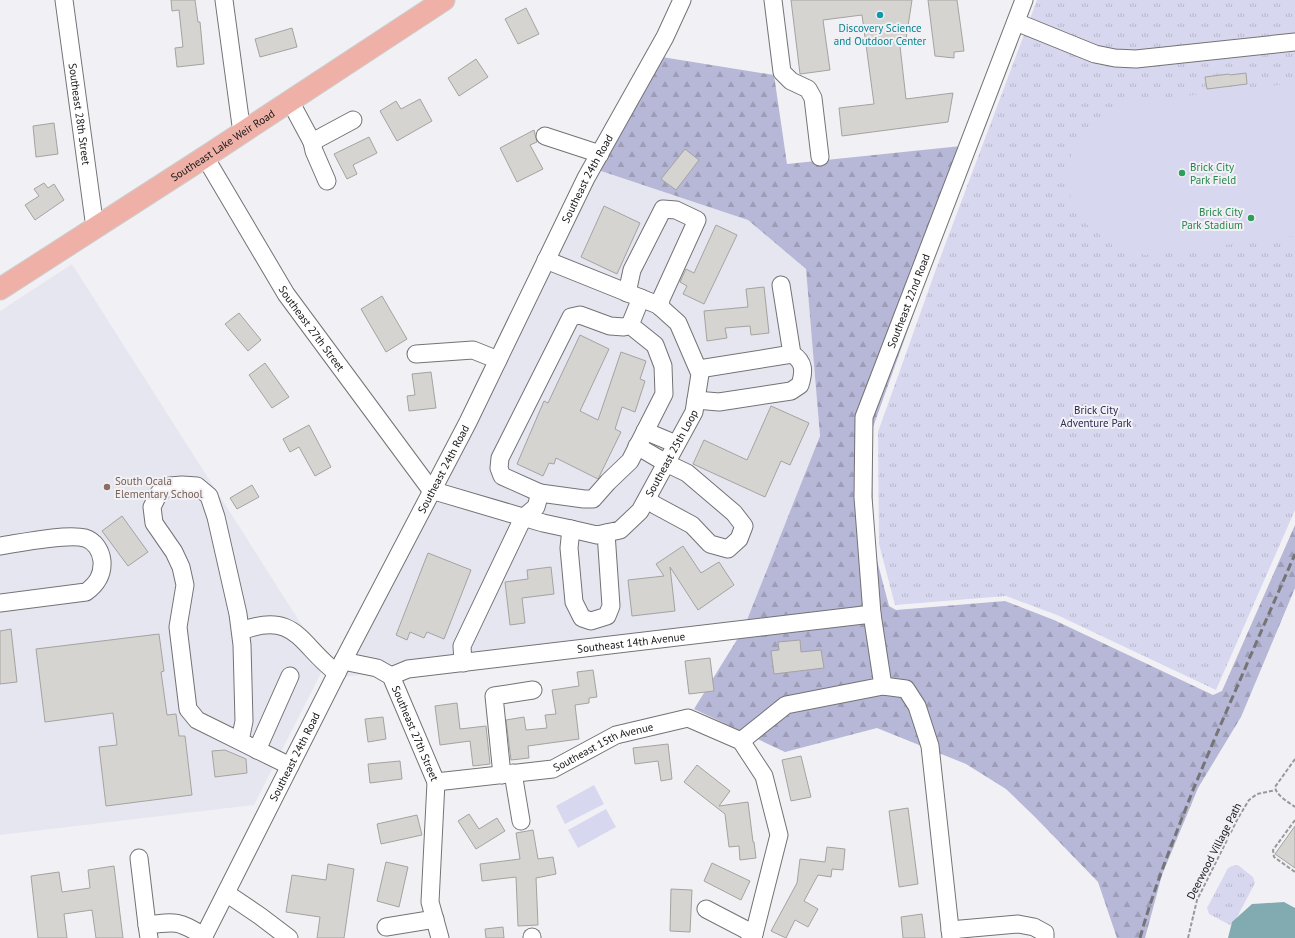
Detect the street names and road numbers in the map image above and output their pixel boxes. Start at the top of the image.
street label: Southeast 28th Street [66,62,93,166]
street label: Southeast Lake Weir Road [168,106,277,184]
street label: Southeast 24th Road [558,132,616,225]
street label: Southeast 22nd Road [884,252,933,350]
street label: Southeast 27th Street [276,283,348,374]
street label: Southeast 25th Loop [642,407,701,499]
street label: Southeast 24th Road [415,422,472,516]
street label: Southeast 14th Avenue [576,629,686,656]
street label: Southeast 27th Street [389,683,442,783]
street label: Southeast 24th Road [266,710,323,804]
street label: Southeast 15th Avenue [551,719,655,775]
street label: Deerwood Village Path [1184,800,1244,902]

